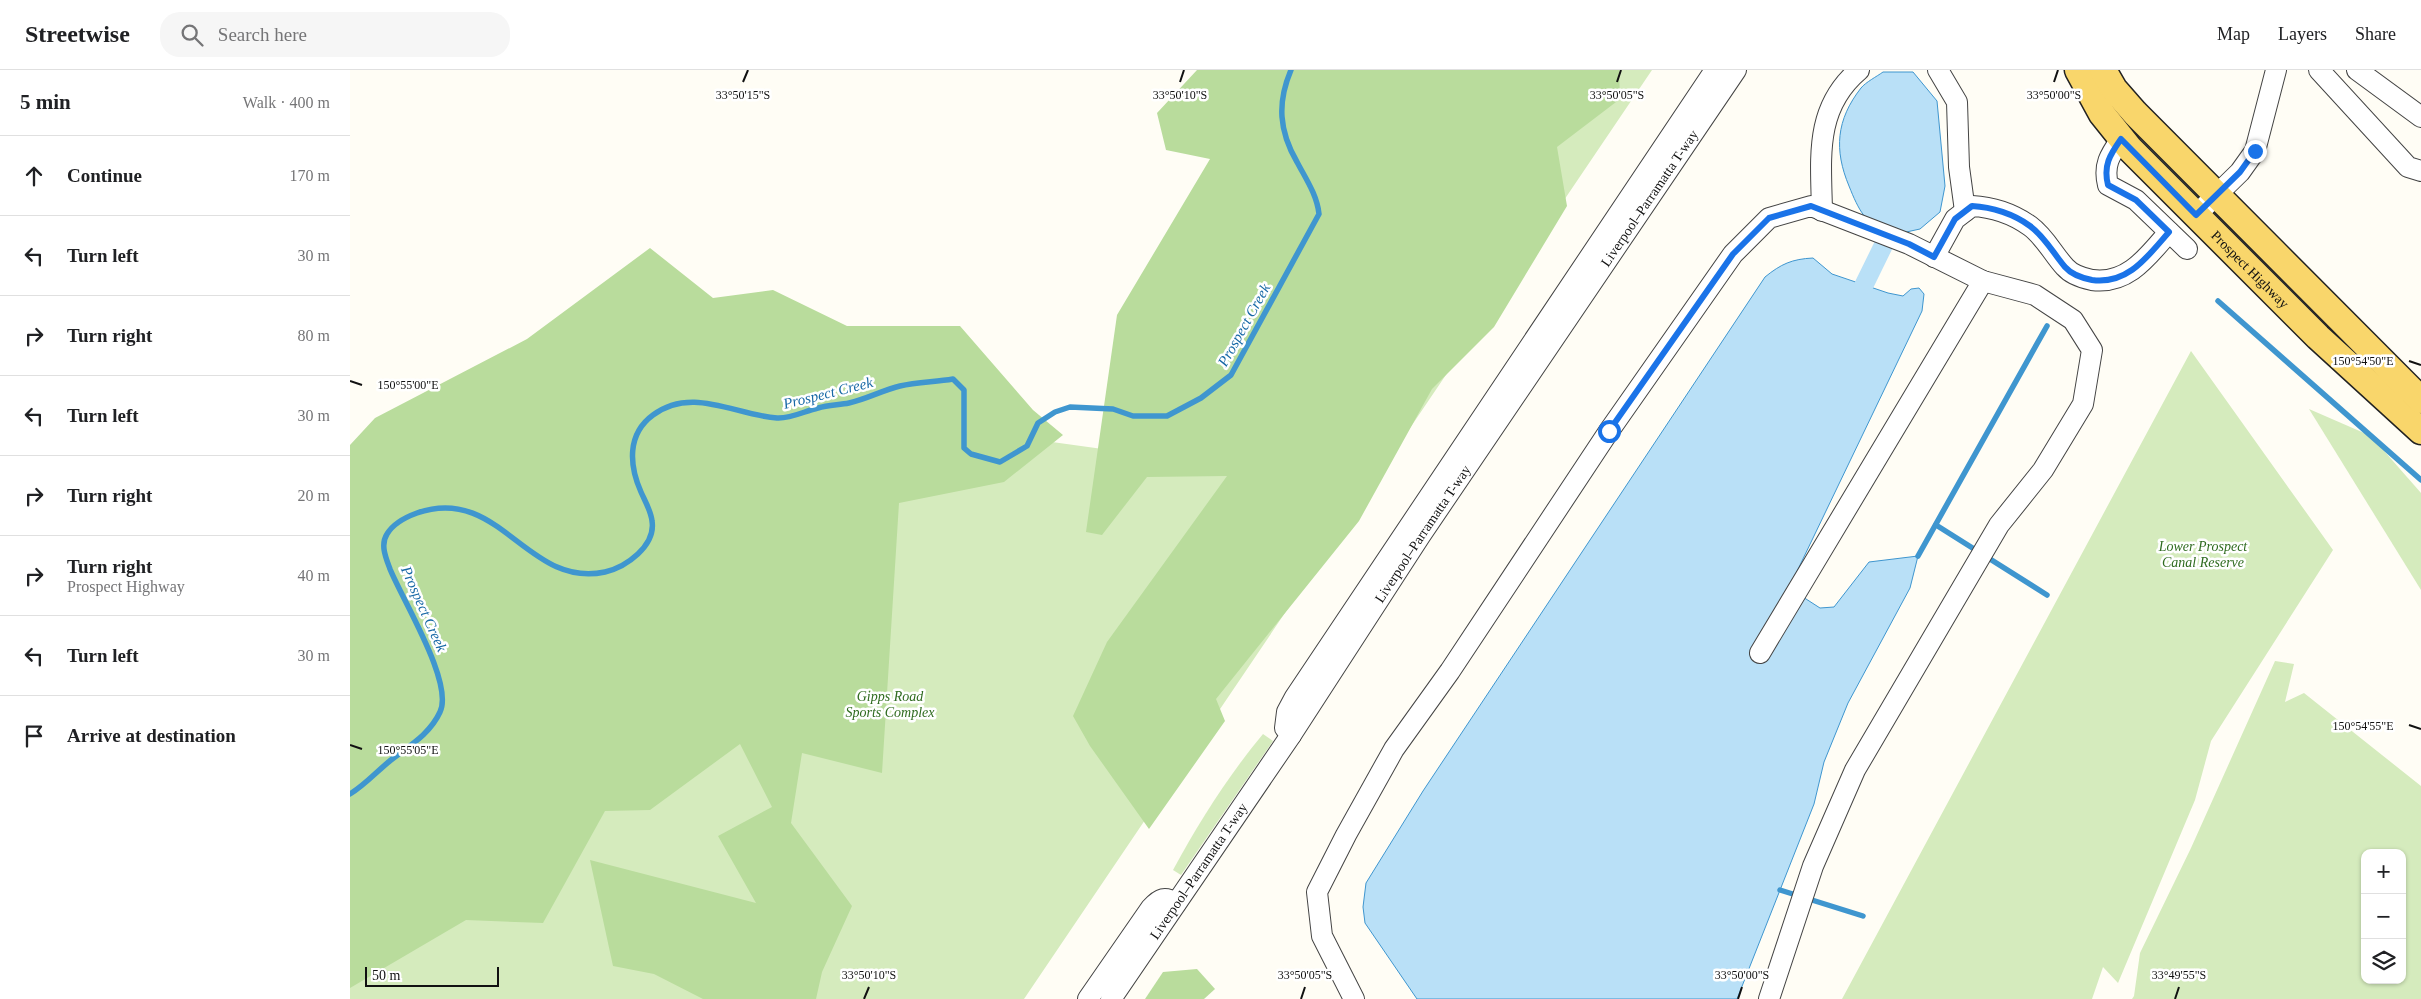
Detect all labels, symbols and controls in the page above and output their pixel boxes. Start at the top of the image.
search box [160,12,510,57]
text: Streetwise [25,21,130,47]
icon: search [178,21,206,49]
text: Search here [218,24,307,45]
text: Map [2217,24,2250,44]
text: Layers [2278,24,2327,44]
text: Share [2355,24,2396,44]
text: 33°50'15"S [716,88,770,102]
text: 33°50'10"S [1153,88,1207,102]
text: 33°50'05"S [1590,88,1644,102]
text: 33°50'00"S [2027,88,2081,102]
text: 5 min [20,90,71,114]
text: Walk · 400 m [243,94,330,111]
street label: Liverpool–Parramatta T-way [1598,127,1701,269]
route end [2244,140,2267,163]
icon: ahead [20,162,48,190]
text: Continue [67,165,142,186]
text: 170 m [290,167,330,184]
street label: Prospect Highway [2208,228,2292,311]
icon: left [20,242,48,270]
text: Turn left [67,245,139,266]
text: 30 m [298,247,330,264]
water label: Prospect Creek [1214,281,1273,370]
icon: right [20,322,48,350]
text: Turn right [67,325,152,346]
text: 80 m [298,327,330,344]
text: 150°54'50"E [2332,354,2394,368]
water label: Prospect Creek [781,374,875,412]
text: 150°55'00"E [377,378,439,392]
icon: left [20,402,48,430]
text: Turn left [67,405,139,426]
text: 30 m [298,407,330,424]
route start [1598,420,1621,443]
street label: Liverpool–Parramatta T-way [1372,463,1474,605]
icon: right [20,482,48,510]
text: Turn right [67,485,152,506]
text: 20 m [298,487,330,504]
park label: Lower Prospect Canal Reserve [2158,539,2248,570]
text: Turn right [67,556,152,577]
icon: right [20,562,48,590]
water label: Prospect Creek [398,563,450,654]
text: 40 m [298,567,330,584]
text: Prospect Highway [67,578,185,595]
icon: left [20,642,48,670]
text: Turn left [67,645,139,666]
text: 30 m [298,647,330,664]
park label: Gipps Road Sports Complex [845,689,935,720]
text: 150°54'55"E [2332,719,2394,733]
icon: arrive [20,722,48,750]
text: Arrive at destination [67,725,236,746]
text: 150°55'05"E [377,743,439,757]
street label: Liverpool–Parramatta T-way [1147,800,1250,942]
map controls [2361,849,2406,984]
button: + [2361,849,2406,894]
button: − [2361,894,2406,939]
button: layers [2361,939,2406,984]
scale bar [365,964,499,987]
text: 50 m [372,968,400,983]
text: 33°50'10"S [842,968,896,982]
text: 33°50'05"S [1278,968,1332,982]
text: 33°50'00"S [1715,968,1769,982]
text: 33°49'55"S [2152,968,2206,982]

